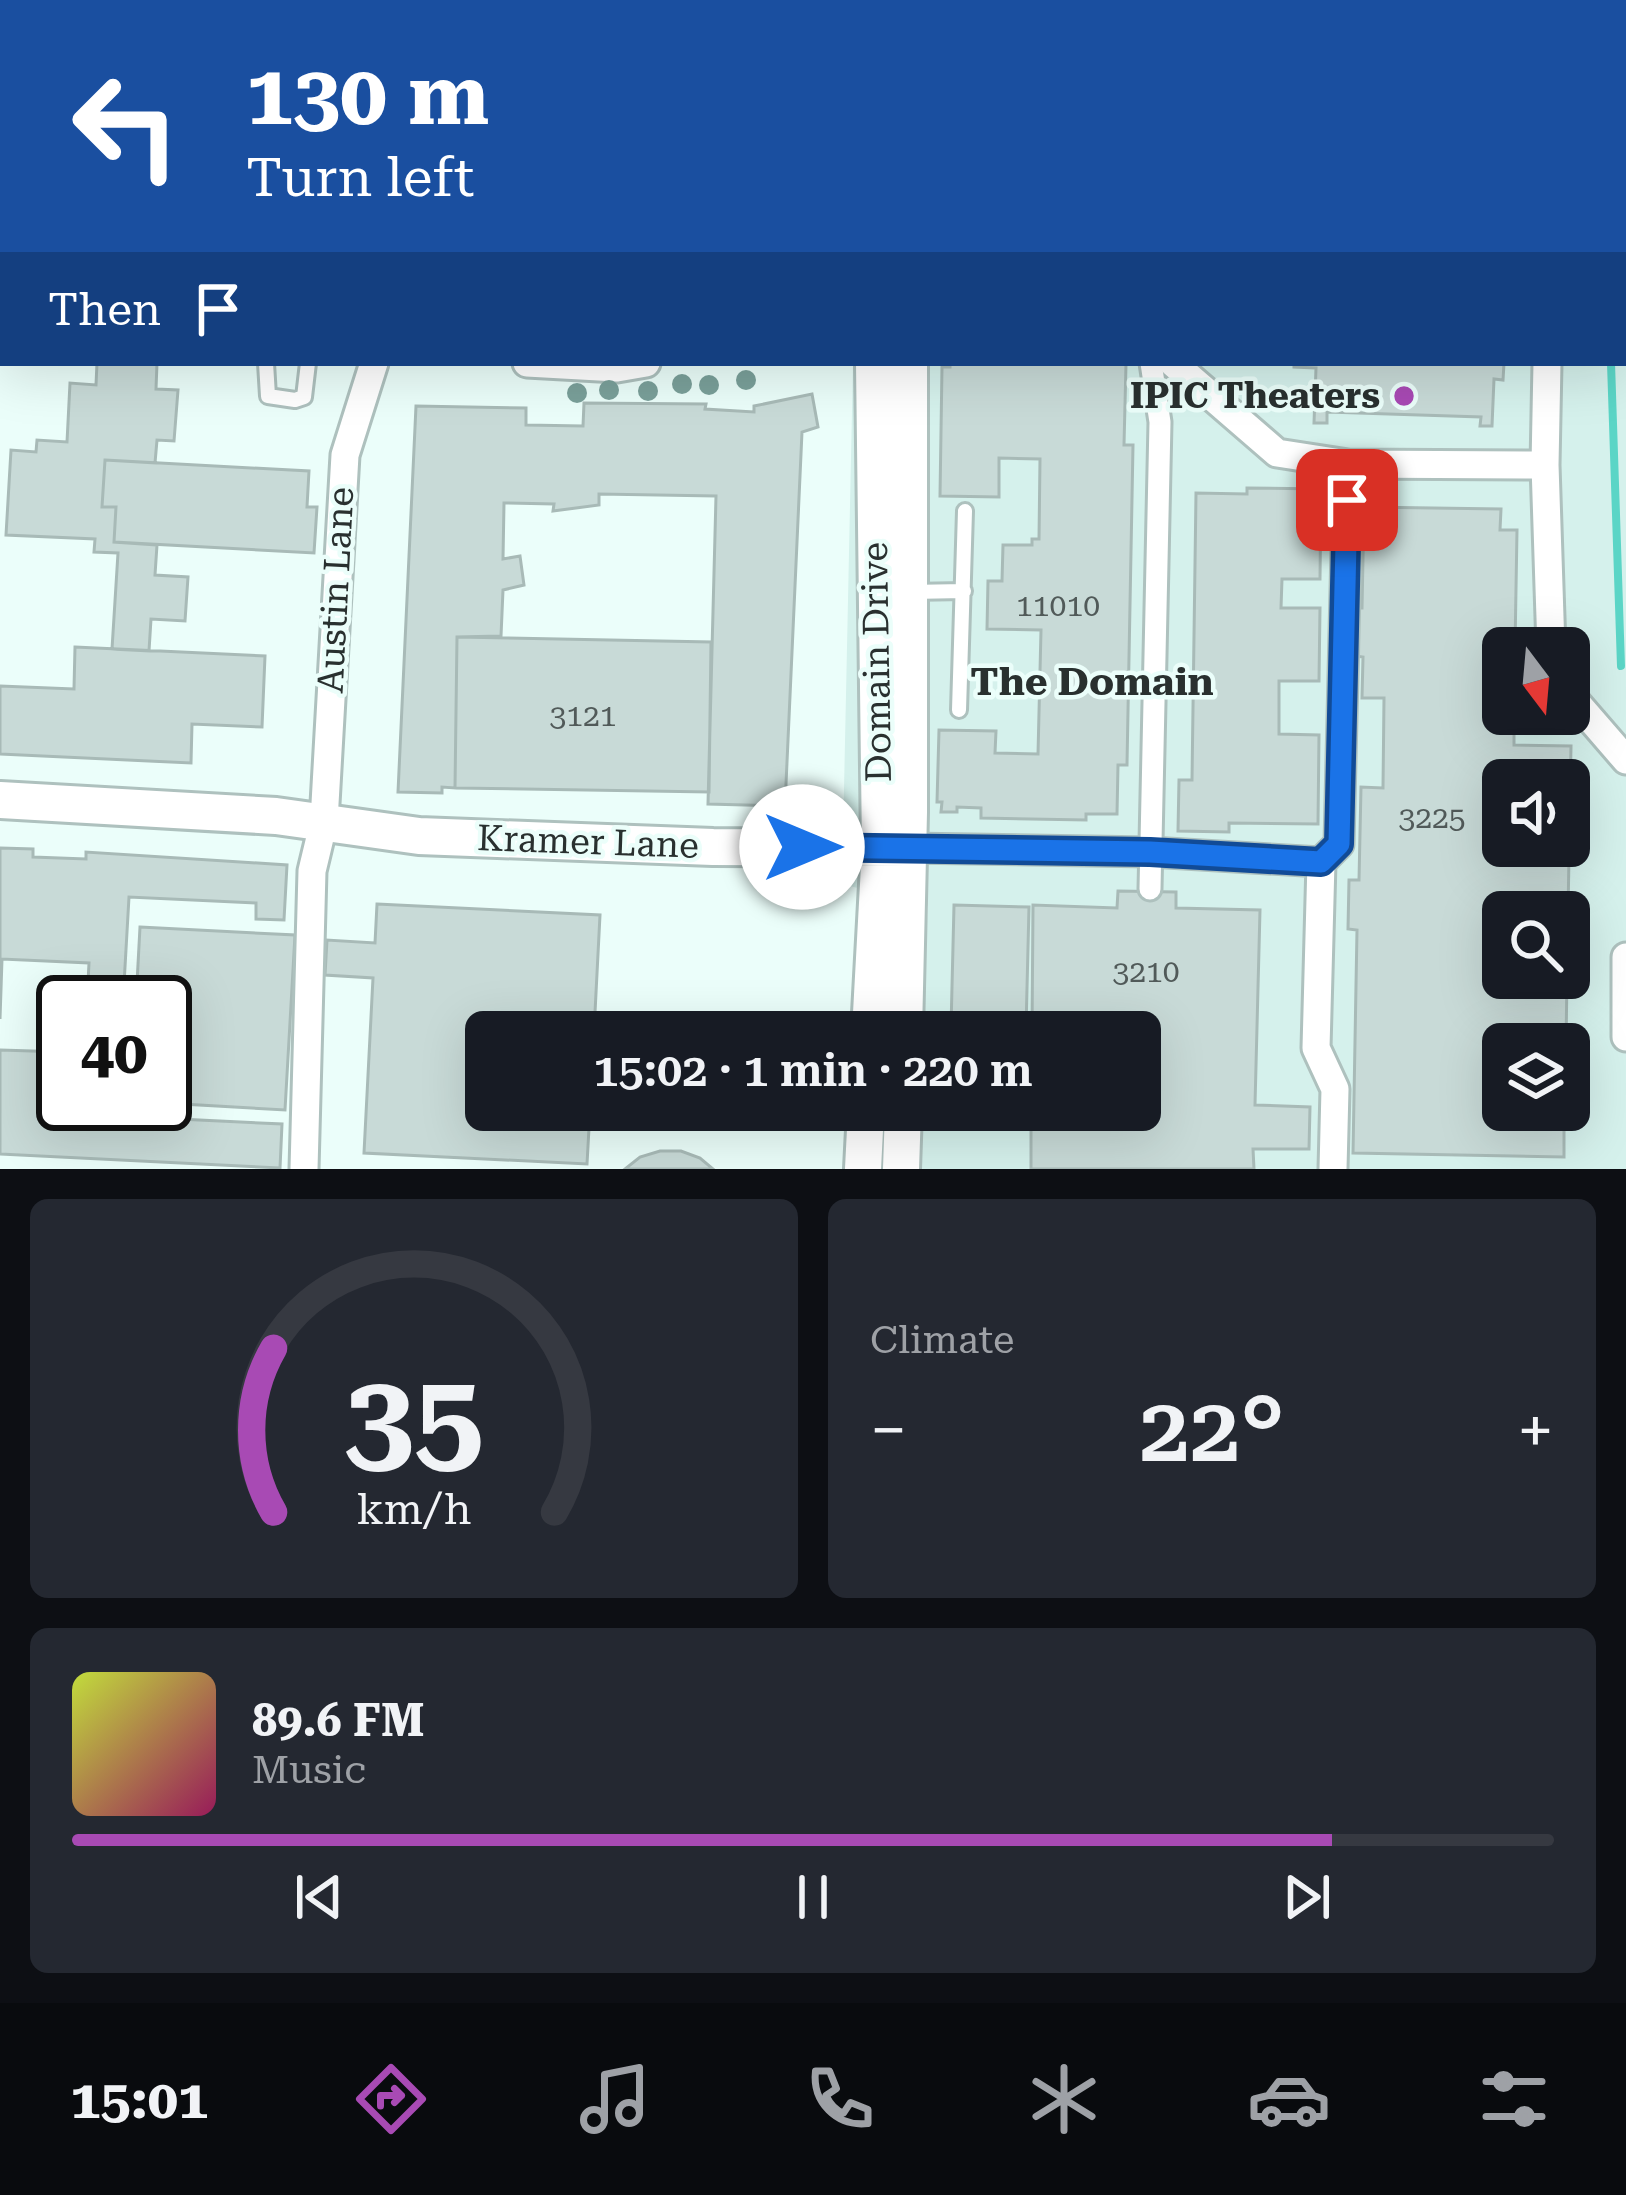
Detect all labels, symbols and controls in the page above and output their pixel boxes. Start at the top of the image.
text: 130 m [246,46,489,144]
icon: left [48,48,204,204]
text: Turn left [246,146,474,209]
icon: arrive [185,276,251,342]
text: Then [48,283,161,336]
place label: IPIC Theaters [1130,375,1380,417]
marker: IPIC Theaters [1391,383,1417,409]
pin [1296,449,1398,551]
icon: arrive [1314,467,1380,533]
street label: Austin Lane [310,486,362,694]
street label: Domain Drive [854,542,900,782]
house number: 11010 [1016,588,1100,623]
north arrow [1482,627,1590,735]
map controls [1482,627,1590,1131]
district label: The Domain [970,659,1214,705]
house number: 3121 [549,698,617,733]
button: sound [1482,759,1590,867]
position arrow [739,784,865,910]
house number: 3225 [1398,800,1466,835]
street label: Kramer Lane [476,817,700,867]
button: search [1482,891,1590,999]
house number: 3210 [1112,954,1180,989]
speed limit sign: 40 [36,975,192,1131]
button: layers [1482,1023,1590,1131]
text: 15:02 · 1 min · 220 m [593,1044,1033,1097]
text: Climate [870,1317,1014,1363]
text: 35 [344,1345,484,1491]
text: 22° [1139,1378,1285,1483]
text: − [870,1392,907,1469]
text: + [1517,1392,1554,1469]
text: km/h [357,1483,471,1533]
text: 89.6 FM [252,1694,424,1747]
text: Music [252,1747,366,1793]
icon: previous [286,1864,352,1930]
icon: pause [780,1864,846,1930]
icon: next [1274,1864,1340,1930]
icon: directions [349,2057,433,2141]
icon: music [573,2057,657,2141]
icon: phone [798,2057,882,2141]
icon: climate [1022,2057,1106,2141]
icon: car [1247,2057,1331,2141]
icon: filters [1472,2057,1556,2141]
text: 15:01 [70,2068,208,2131]

